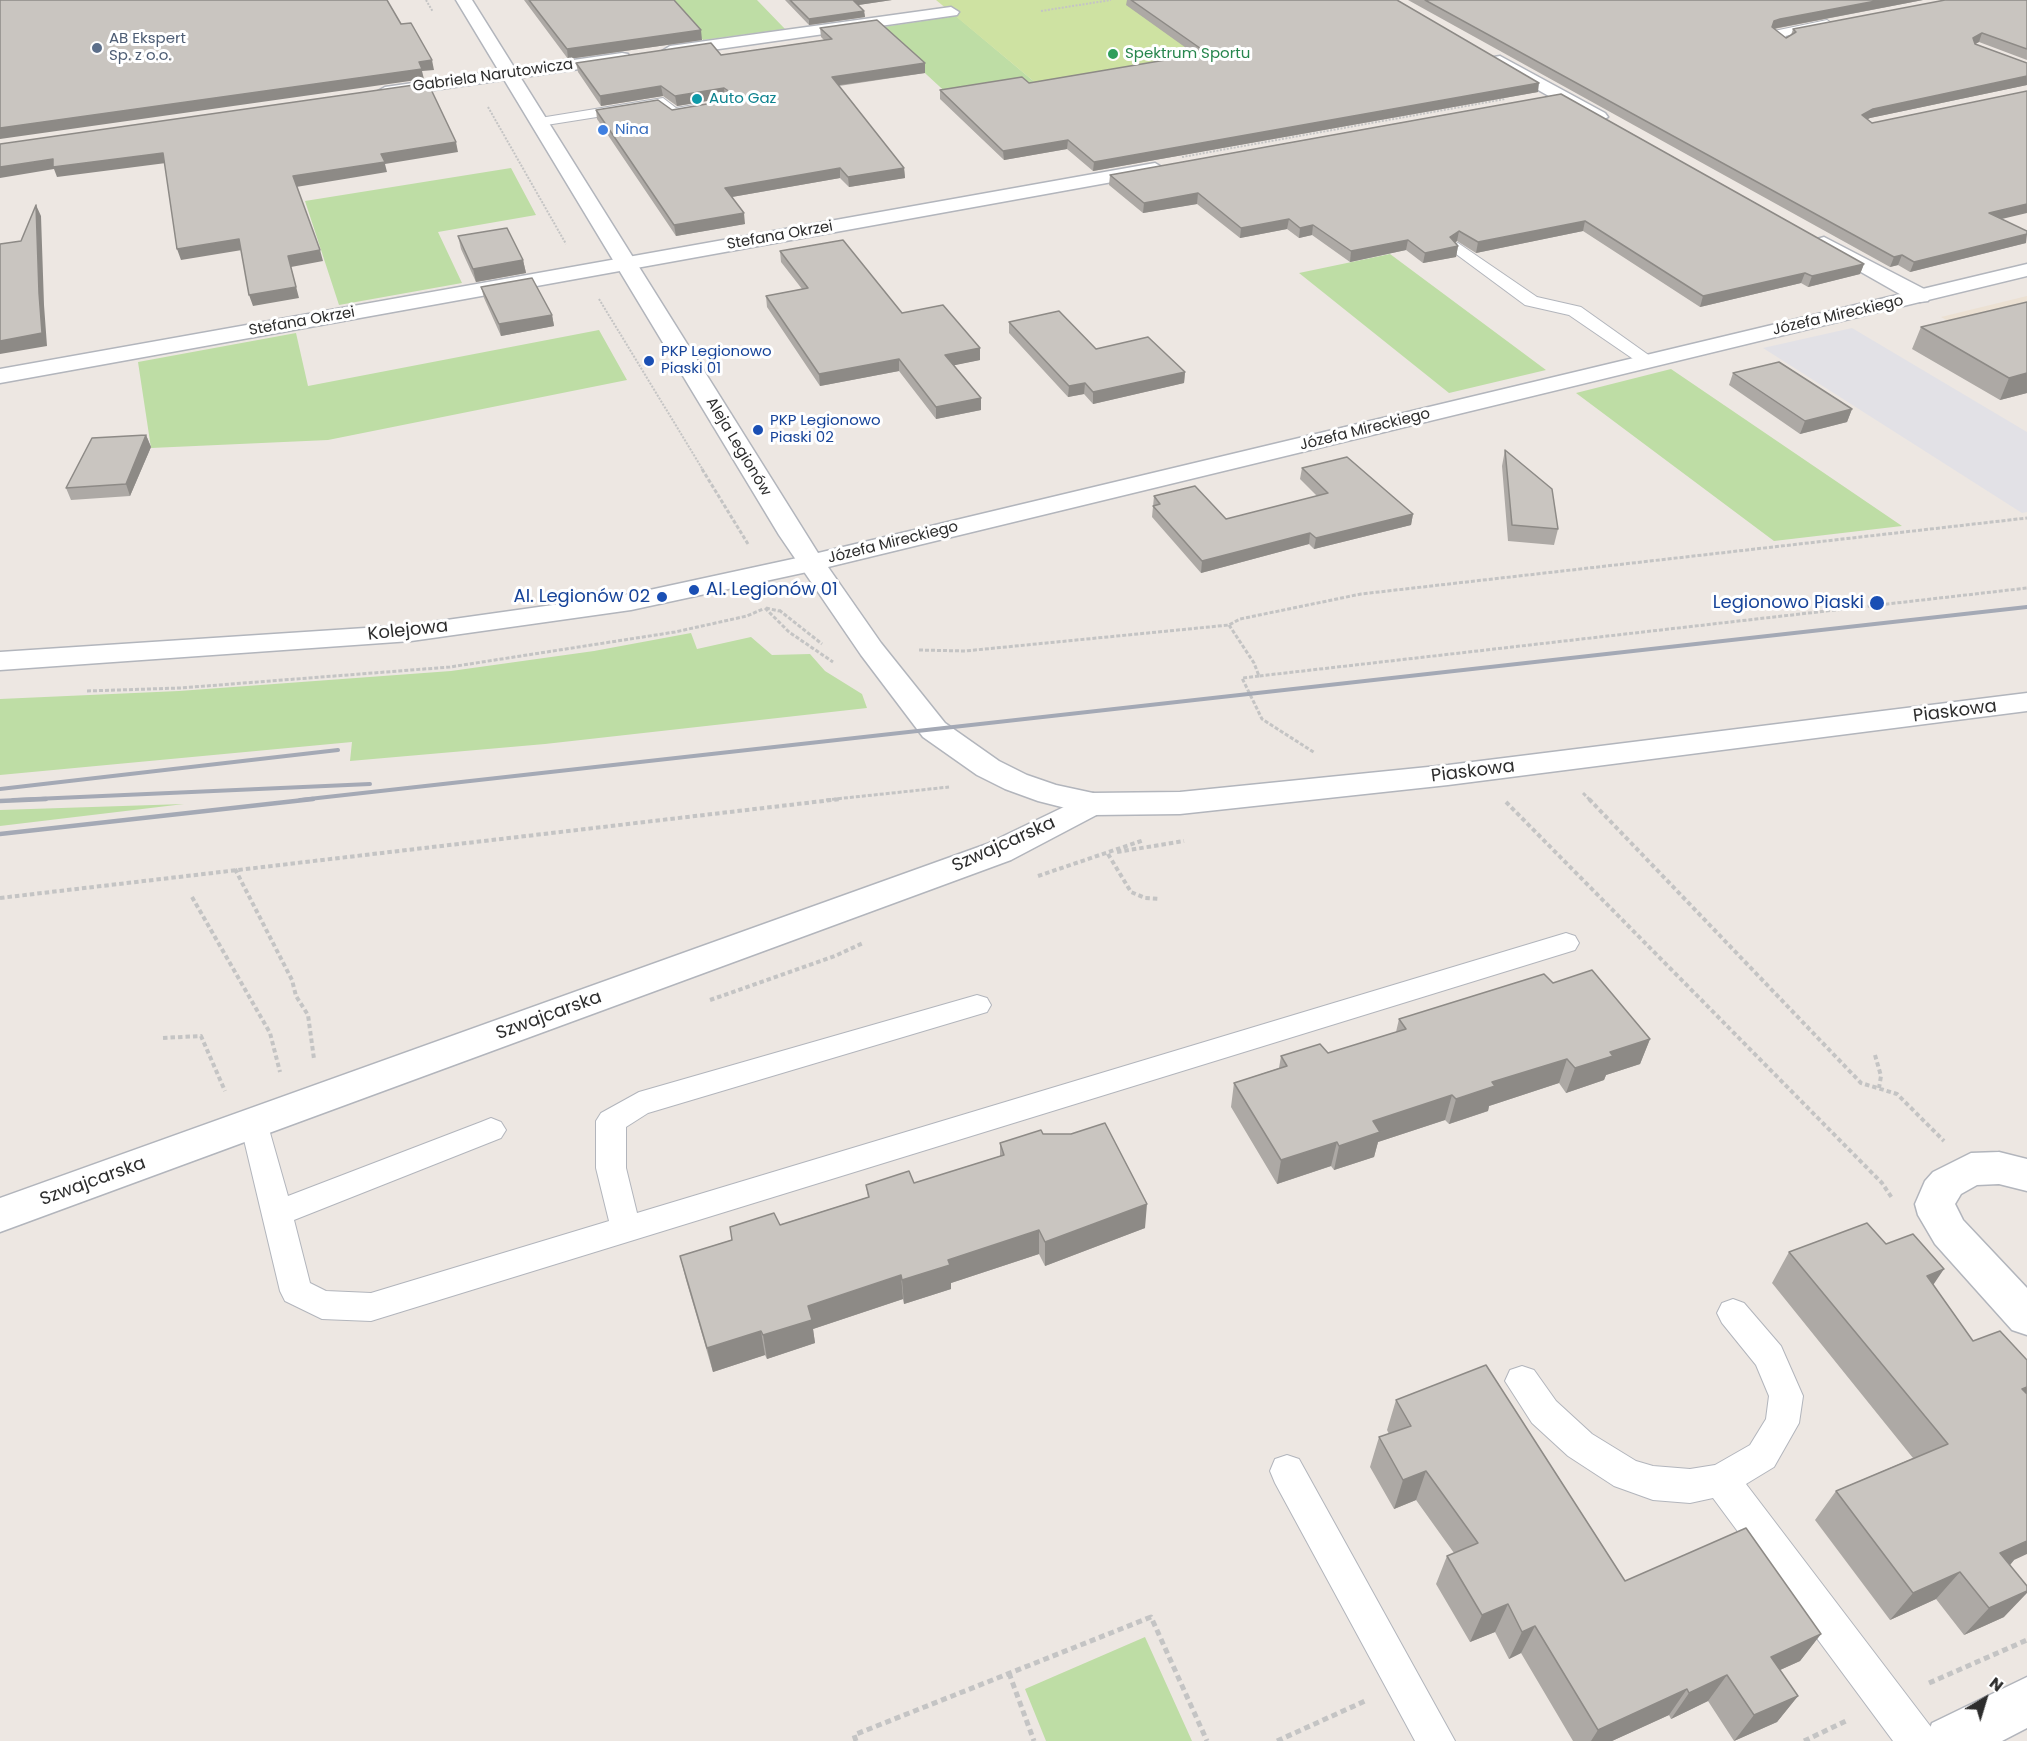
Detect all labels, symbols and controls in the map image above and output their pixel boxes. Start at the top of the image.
place label: AB Ekspert Sp. z o.o. [109,30,186,65]
marker: AB Ekspert Sp. z o.o. [90,41,104,55]
place label: Spektrum Sportu [1125,45,1250,63]
marker: Spektrum Sportu [1106,47,1120,61]
street label: Gabriela Narutowicza [412,56,574,96]
place label: Auto Gaz [709,90,776,108]
marker: Auto Gaz [690,92,704,106]
place label: Nina [615,121,649,139]
marker: Nina [596,123,610,137]
street label: Stefana Okrzei [726,218,834,254]
street label: Józefa Mireckiego [1771,292,1905,340]
street label: Stefana Okrzei [248,304,356,340]
place label: PKP Legionowo Piaski 01 [661,343,772,378]
marker: PKP Legionowo Piaski 01 [642,354,656,368]
street label: Aleja Legionów [702,395,774,499]
street label: Józefa Mireckiego [1298,405,1432,455]
place label: PKP Legionowo Piaski 02 [770,412,881,447]
marker: PKP Legionowo Piaski 02 [751,423,765,437]
street label: Józefa Mireckiego [826,518,960,568]
place label: Al. Legionów 01 [706,579,838,601]
marker: Al. Legionów 01 [687,583,701,597]
place label: Al. Legionów 02 [514,586,650,608]
marker: Al. Legionów 02 [655,590,669,604]
place label: Legionowo Piaski [1713,592,1864,614]
marker: Legionowo Piaski [1868,594,1886,612]
street label: Kolejowa [367,616,449,646]
street label: Piaskowa [1912,696,1998,728]
street label: Piaskowa [1430,756,1516,788]
street label: Szwajcarska [949,813,1059,877]
street label: Szwajcarska [493,987,605,1045]
street label: Szwajcarska [37,1153,149,1211]
north arrow [1955,1669,2015,1729]
text: N [1985,1672,2008,1697]

